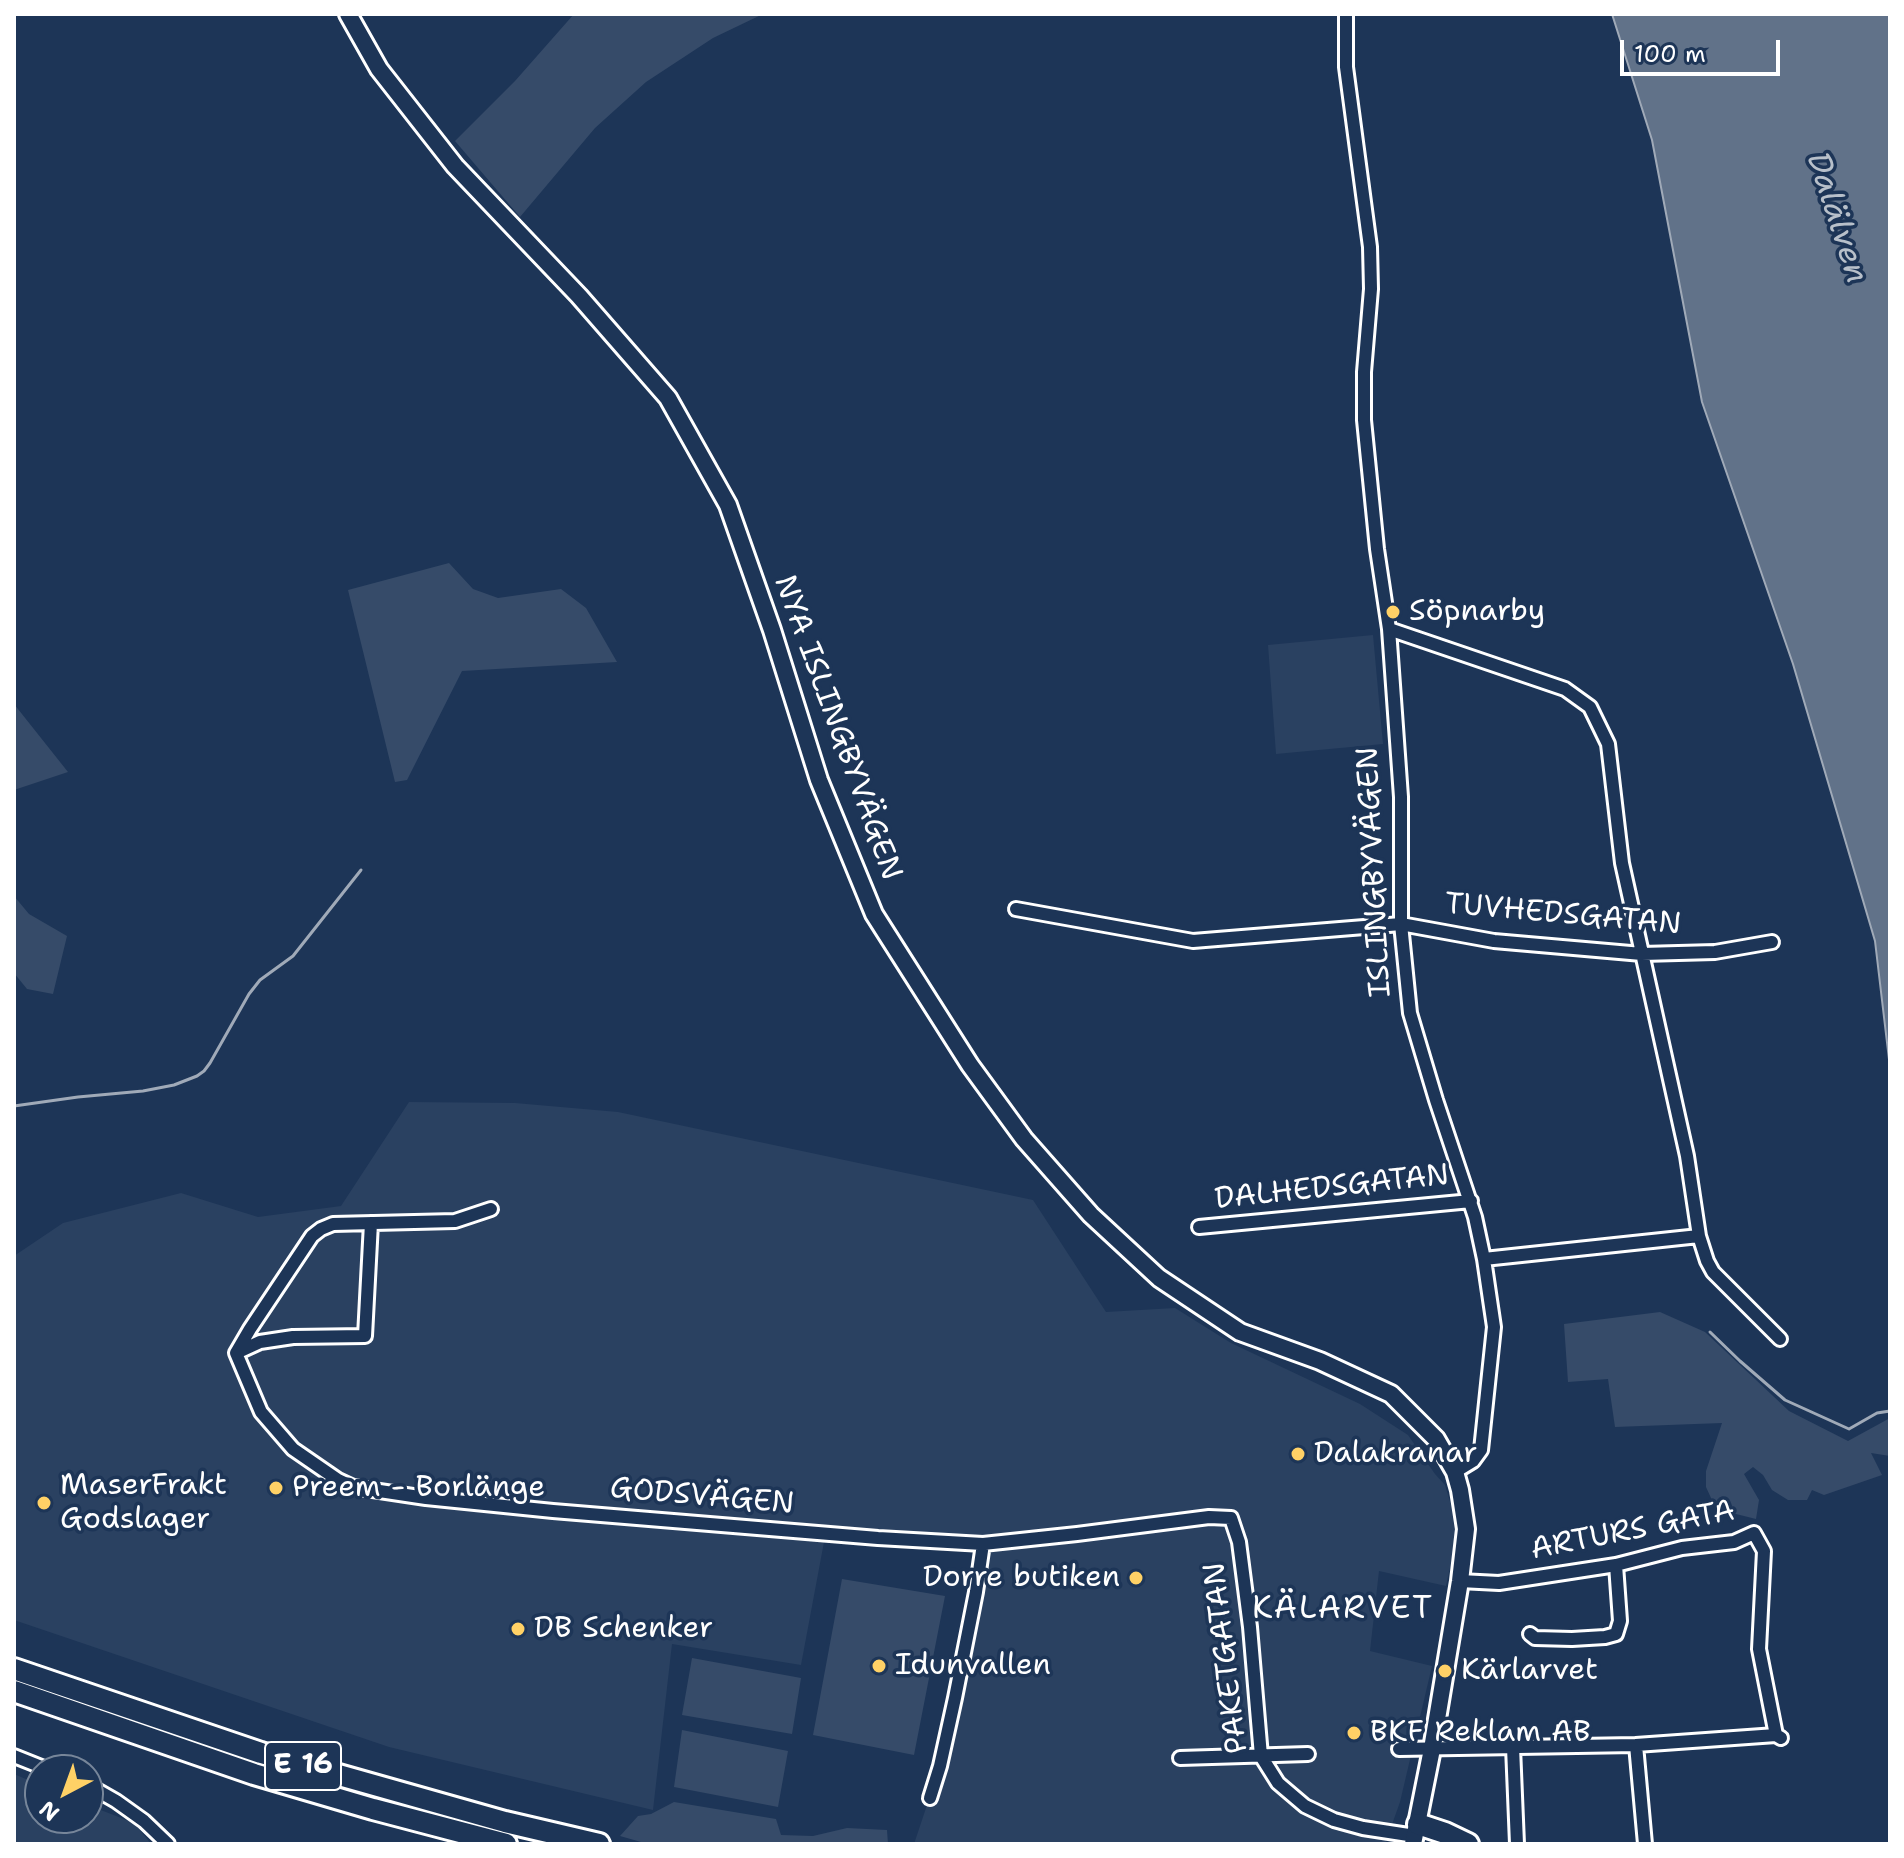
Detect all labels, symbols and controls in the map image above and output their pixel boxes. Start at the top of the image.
scale bar [1624,24,1784,74]
text: 100 m [1634,38,1706,70]
water label: Dalälven [1797,148,1875,288]
street label: NYA ISLINGBYVÄGEN [765,571,909,885]
place label: Söpnarby [1409,594,1545,630]
marker: Söpnarby [1384,603,1402,621]
street label: ISLINGBYVÄGEN [1350,746,1400,998]
street label: TUVHEDSGATAN [1443,887,1683,943]
street label: DALHEDSGATAN [1213,1158,1451,1218]
place label: Dalakranar [1314,1436,1477,1472]
marker: Dalakranar [1289,1445,1307,1463]
place label: MaserFrakt Godslager [60,1468,227,1538]
place label: Preem - Borlänge [292,1470,545,1506]
street label: GODSVÄGEN [608,1471,796,1523]
marker: Preem - Borlänge [267,1479,285,1497]
marker: MaserFrakt Godslager [35,1494,53,1512]
street label: ARTURS GATA [1528,1494,1738,1568]
place label: Dorre butiken [923,1560,1120,1596]
street label: PAKETGATAN [1197,1560,1257,1756]
marker: Dorre butiken [1127,1569,1145,1587]
district label: KÄLARVET [1252,1591,1434,1629]
place label: DB Schenker [534,1611,713,1647]
marker: DB Schenker [509,1620,527,1638]
place label: Idunvallen [895,1648,1051,1684]
place label: Kärlarvet [1461,1653,1598,1689]
marker: Idunvallen [870,1657,888,1675]
marker: Kärlarvet [1436,1662,1454,1680]
place label: BKF Reklam AB [1370,1715,1591,1751]
marker: BKF Reklam AB [1345,1724,1363,1742]
road number: E 16 [265,1742,341,1790]
north arrow [24,1754,104,1834]
text: N [33,1794,65,1828]

